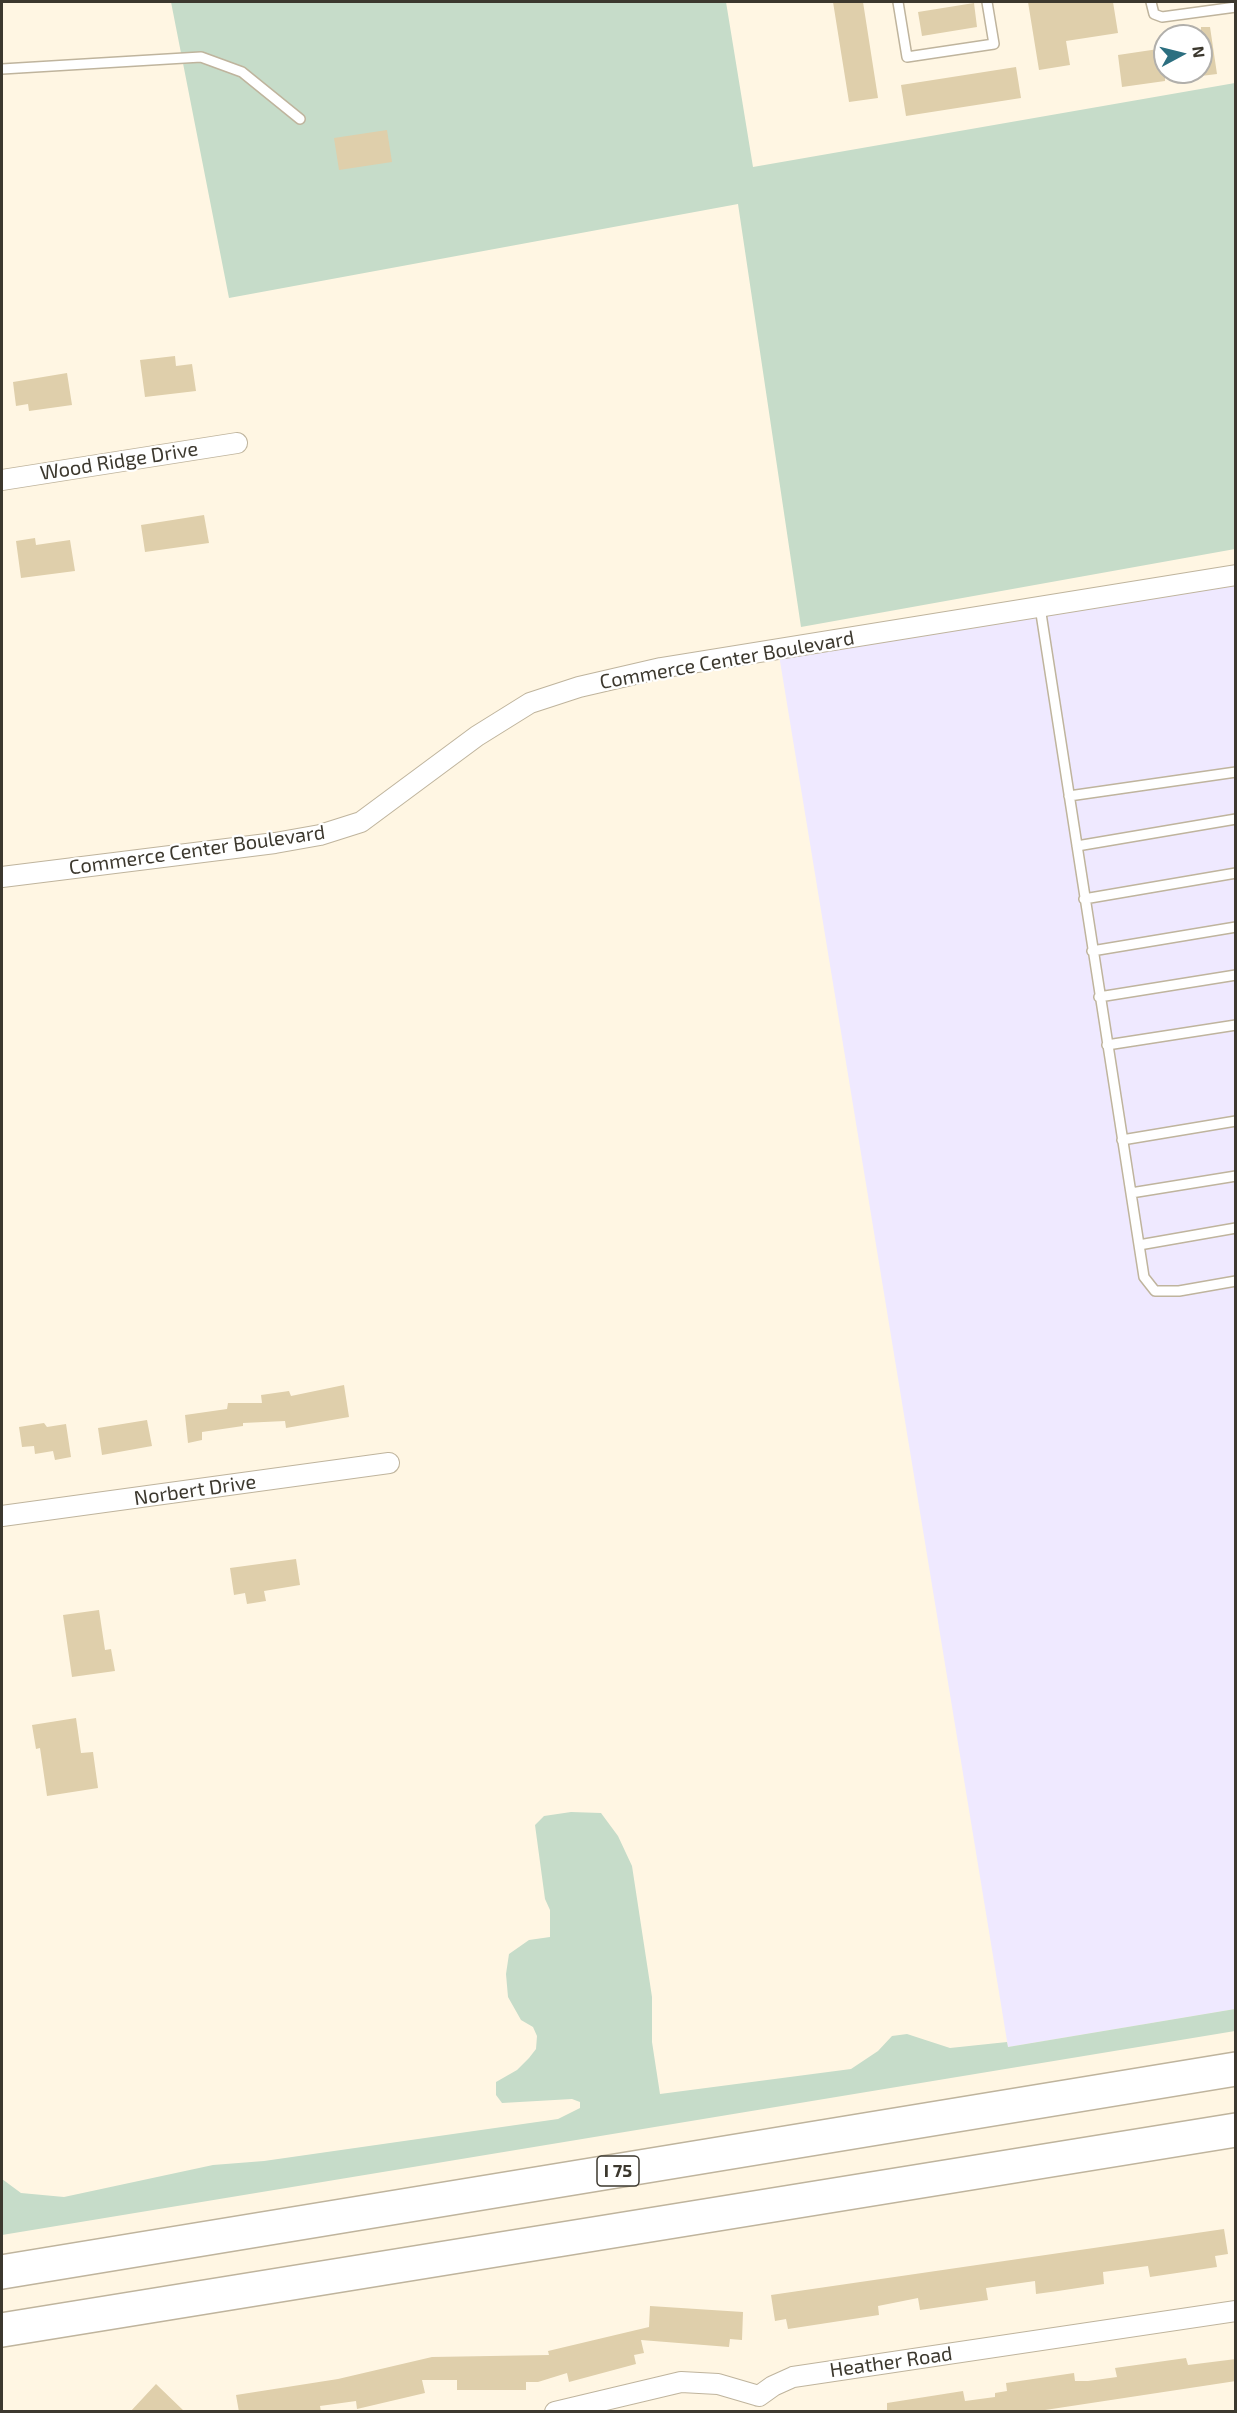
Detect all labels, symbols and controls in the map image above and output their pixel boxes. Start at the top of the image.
north arrow [1153,24,1213,84]
text: N [1189,45,1210,59]
street label: Wood Ridge Drive [38,437,200,485]
street label: Commerce Center Boulevard [598,626,856,694]
street label: Commerce Center Boulevard [67,820,327,880]
street label: Norbert Drive [132,1470,258,1510]
road number: I 75 [597,2156,639,2186]
street label: Heather Road [828,2342,954,2382]

